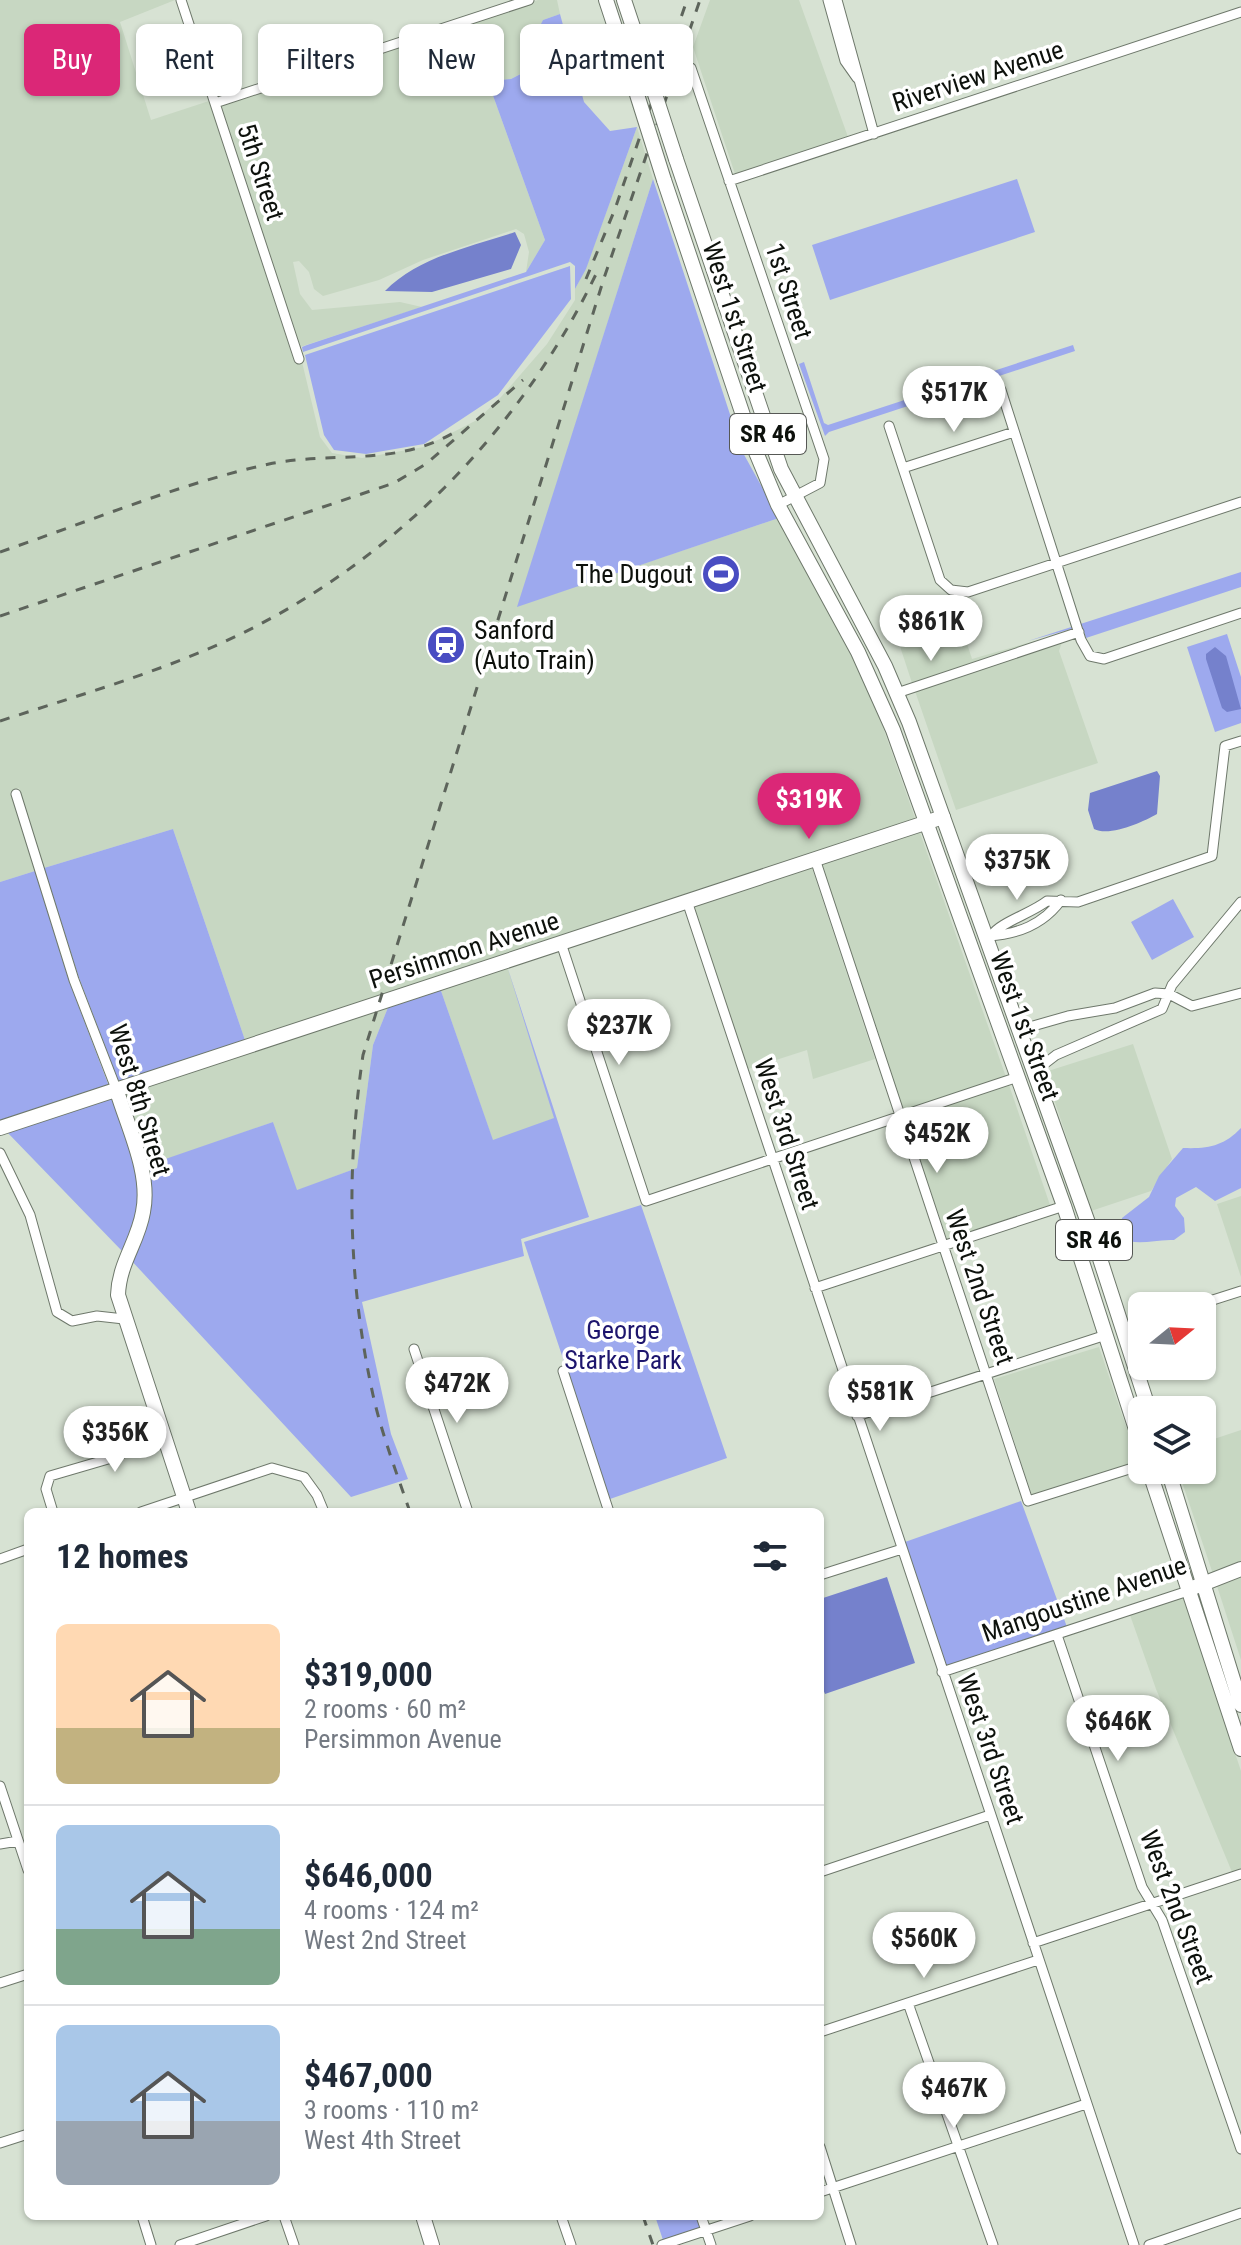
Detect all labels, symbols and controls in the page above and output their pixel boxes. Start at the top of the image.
chip: Buy [24,24,120,96]
chip: Rent [136,24,242,96]
chip: Filters [258,24,383,96]
chip: New [399,24,504,96]
chip: Apartment [520,24,693,96]
street label: Riverview Avenue [889,34,1067,118]
street label: 5th Street [231,120,291,224]
street label: West 1st Street [697,238,773,396]
street label: 1st Street [759,239,819,343]
pin: $517K [898,366,1010,434]
text: $517K [921,377,987,407]
road number: SR 46 [730,414,806,454]
sports icon: The Dugout [700,553,742,595]
place label: The Dugout [575,559,693,589]
pin: $861K [875,595,987,663]
text: $861K [898,606,964,636]
place label: Sanford (Auto Train) [474,615,595,675]
station icon: Sanford (Auto Train) [425,624,467,666]
pin: $319K [753,773,865,841]
text: $319K [776,784,842,814]
pin: $375K [961,834,1073,902]
text: $375K [984,845,1050,875]
street label: Persimmon Avenue [365,905,563,995]
street label: West 1st Street [984,947,1066,1105]
pin: $237K [563,999,675,1067]
text: $237K [586,1010,652,1040]
street label: West 8th Street [103,1020,177,1180]
street label: West 3rd Street [748,1055,826,1213]
pin: $452K [881,1107,993,1175]
text: $452K [904,1118,970,1148]
street label: West 2nd Street [939,1205,1021,1369]
road number: SR 46 [1056,1220,1132,1260]
north arrow [1128,1292,1216,1380]
map controls [1128,1292,1216,1484]
park label: George Starke Park [564,1315,682,1375]
pin: $472K [401,1357,513,1425]
pin: $581K [824,1365,936,1433]
text: $472K [424,1368,490,1398]
text: $581K [847,1376,913,1406]
button: layers [1128,1396,1216,1484]
pin: $356K [59,1406,171,1474]
text: $356K [82,1417,148,1447]
icon: filters [748,1534,792,1578]
text: 12 homes [56,1536,189,1576]
street label: Mangoustine Avenue [978,1550,1190,1648]
text: $319,000 [304,1654,433,1694]
icon: home [120,1656,216,1752]
street label: West 3rd Street [951,1670,1031,1828]
text: 2 rooms · 60 m² [304,1694,466,1724]
pin: $646K [1062,1695,1174,1763]
text: $646K [1085,1706,1151,1736]
text: Persimmon Avenue [304,1724,502,1754]
street label: West 2nd Street [1134,1826,1220,1988]
text: $646,000 [304,1855,433,1895]
icon: home [120,1857,216,1953]
text: 4 rooms · 124 m² [304,1895,479,1925]
pin: $560K [868,1912,980,1980]
text: $560K [891,1923,957,1953]
text: West 2nd Street [304,1925,466,1955]
text: $467,000 [304,2055,433,2095]
icon: home [120,2057,216,2153]
pin: $467K [898,2062,1010,2130]
text: $467K [921,2073,987,2103]
text: 3 rooms · 110 m² [304,2095,479,2125]
text: West 4th Street [304,2125,461,2155]

